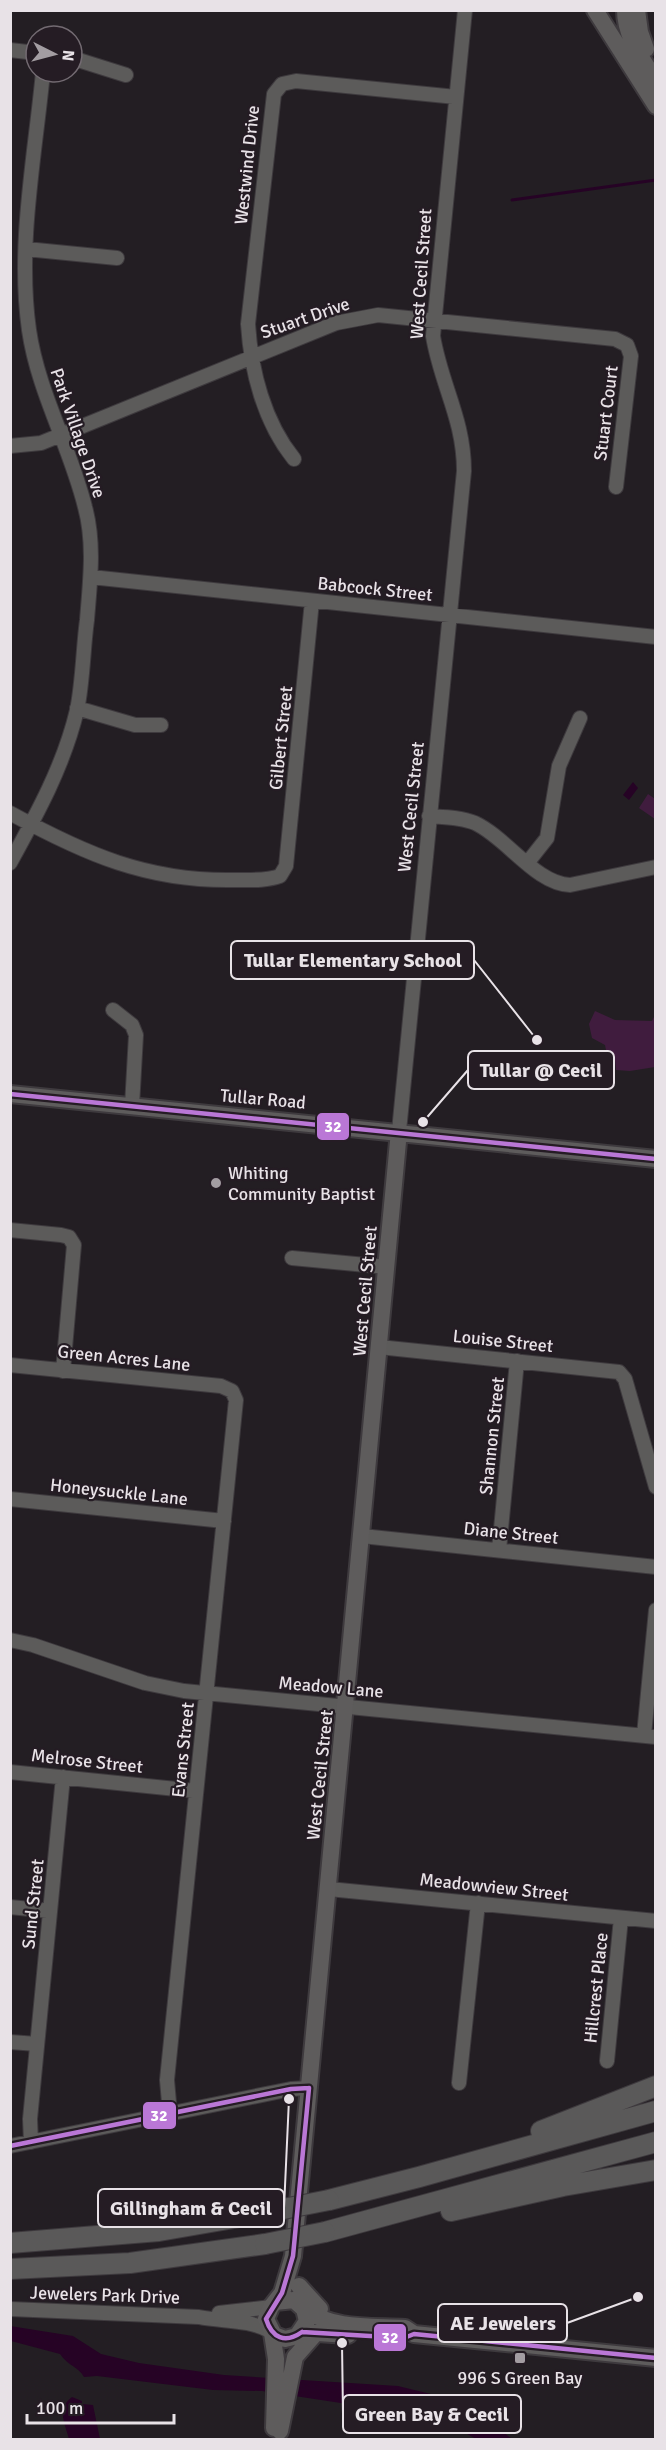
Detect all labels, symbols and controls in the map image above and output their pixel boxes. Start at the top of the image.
north arrow [24,24,84,84]
text: N [57,49,78,62]
street label: Westwind Drive [230,104,264,226]
street label: West Cecil Street [405,208,437,340]
street label: Stuart Drive [258,292,352,344]
street label: Stuart Court [589,364,623,462]
street label: Park Village Drive [45,365,111,501]
street label: Babcock Street [316,572,434,606]
street label: Gilbert Street [265,685,297,791]
street label: West Cecil Street [393,741,429,873]
callout: Tullar Elementary School [231,941,474,979]
text: Tullar Elementary School [244,948,462,973]
callout: Tullar @ Cecil [468,1051,614,1089]
text: Tullar @ Cecil [480,1058,602,1083]
street label: Tullar Road [219,1084,307,1114]
line badge: 32 [316,1112,350,1141]
text: 32 [324,1117,342,1137]
place label: Whiting Community Baptist [228,1162,375,1205]
marker: Whiting Community Baptist [209,1176,223,1190]
street label: West Cecil Street [348,1225,382,1357]
street label: Louise Street [452,1325,554,1357]
street label: Green Acres Lane [57,1340,191,1376]
street label: Shannon Street [475,1376,509,1496]
street label: Honeysuckle Lane [49,1474,189,1510]
street label: Diane Street [462,1517,560,1549]
street label: Meadow Lane [278,1671,384,1703]
street label: Evans Street [167,1701,199,1799]
street label: West Cecil Street [302,1709,338,1841]
street label: Melrose Street [30,1744,144,1778]
street label: Sund Street [17,1858,49,1950]
street label: Meadowview Street [418,1868,570,1906]
street label: Hillcrest Place [579,1932,613,2044]
line badge: 32 [142,2101,177,2130]
text: 32 [150,2106,168,2126]
callout: Gillingham & Cecil [98,2189,284,2227]
text: Gillingham & Cecil [110,2196,272,2221]
street label: Jewelers Park Drive [30,2281,180,2309]
callout: AE Jewelers [438,2304,567,2342]
text: AE Jewelers [450,2311,556,2336]
line badge: 32 [373,2323,407,2352]
text: 32 [381,2328,399,2348]
marker: 996 S Green Bay [513,2351,527,2365]
place label: 996 S Green Bay [458,2367,583,2389]
scale bar [27,2387,174,2425]
callout: Green Bay & Cecil [343,2395,521,2433]
text: 100 m [36,2397,83,2419]
text: Green Bay & Cecil [355,2402,509,2427]

